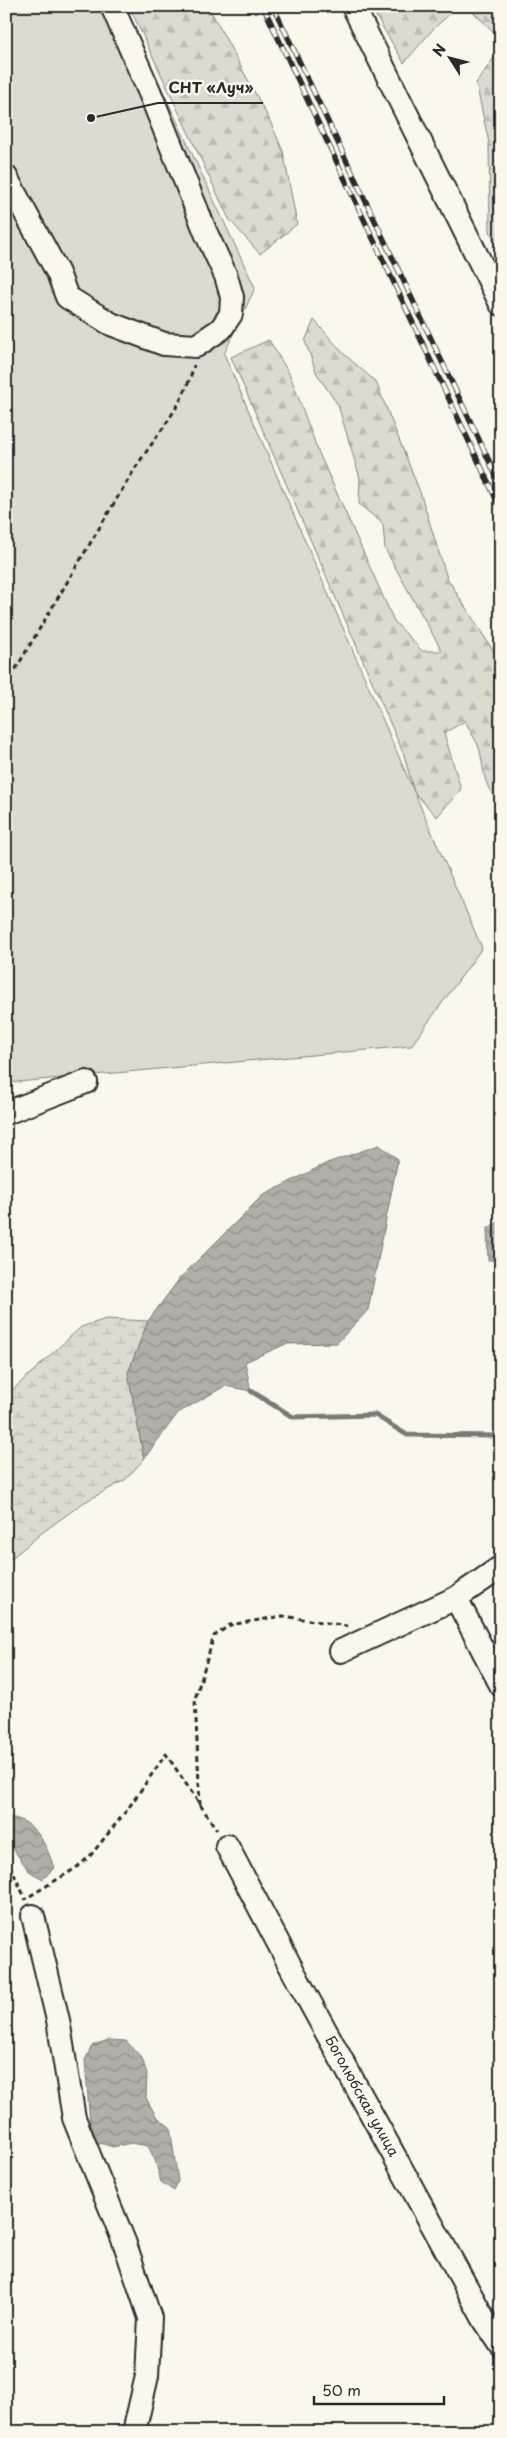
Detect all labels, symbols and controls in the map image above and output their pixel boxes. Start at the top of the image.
north arrow [424,32,474,82]
text: N [427,39,451,61]
callout: СНТ «Луч» [158,73,263,103]
text: СНТ «Луч» [169,75,253,98]
street label: Боголюбская улица [320,2031,405,2160]
scale bar [314,2373,444,2405]
text: 50 m [322,2378,361,2401]

